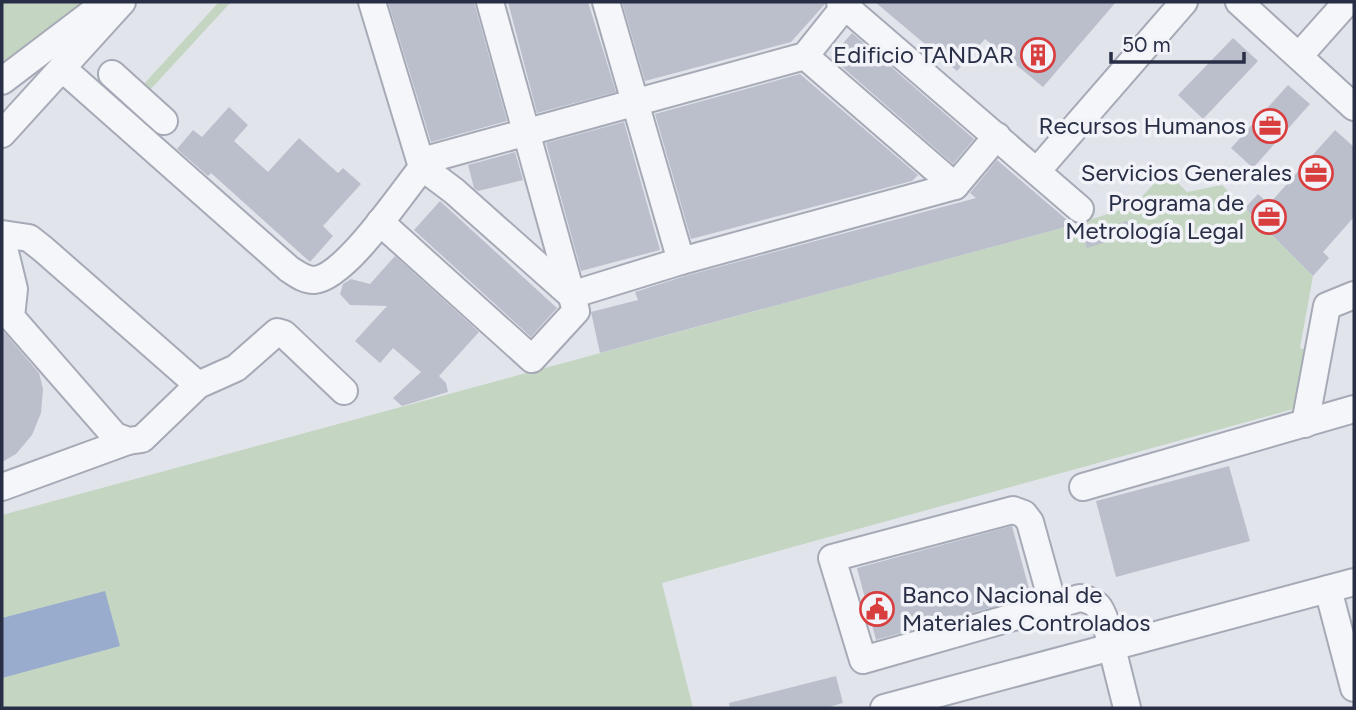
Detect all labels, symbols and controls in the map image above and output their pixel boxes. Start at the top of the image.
scale bar [1111,21,1244,65]
text: 50 m [1122,32,1171,57]
building icon: Edificio TANDAR [1019,36,1057,74]
place label: Edificio TANDAR [833,40,1014,69]
office icon: Recursos Humanos [1251,107,1289,145]
place label: Recursos Humanos [1039,111,1246,140]
office icon: Servicios Generales [1297,154,1335,192]
place label: Servicios Generales [1081,158,1292,187]
place label: Programa de Metrología Legal [1065,188,1244,245]
office icon: Programa de Metrología Legal [1250,198,1288,236]
place label: Banco Nacional de Materiales Controlados [902,580,1150,637]
public building icon: Banco Nacional de Materiales Controlados [858,590,896,628]

